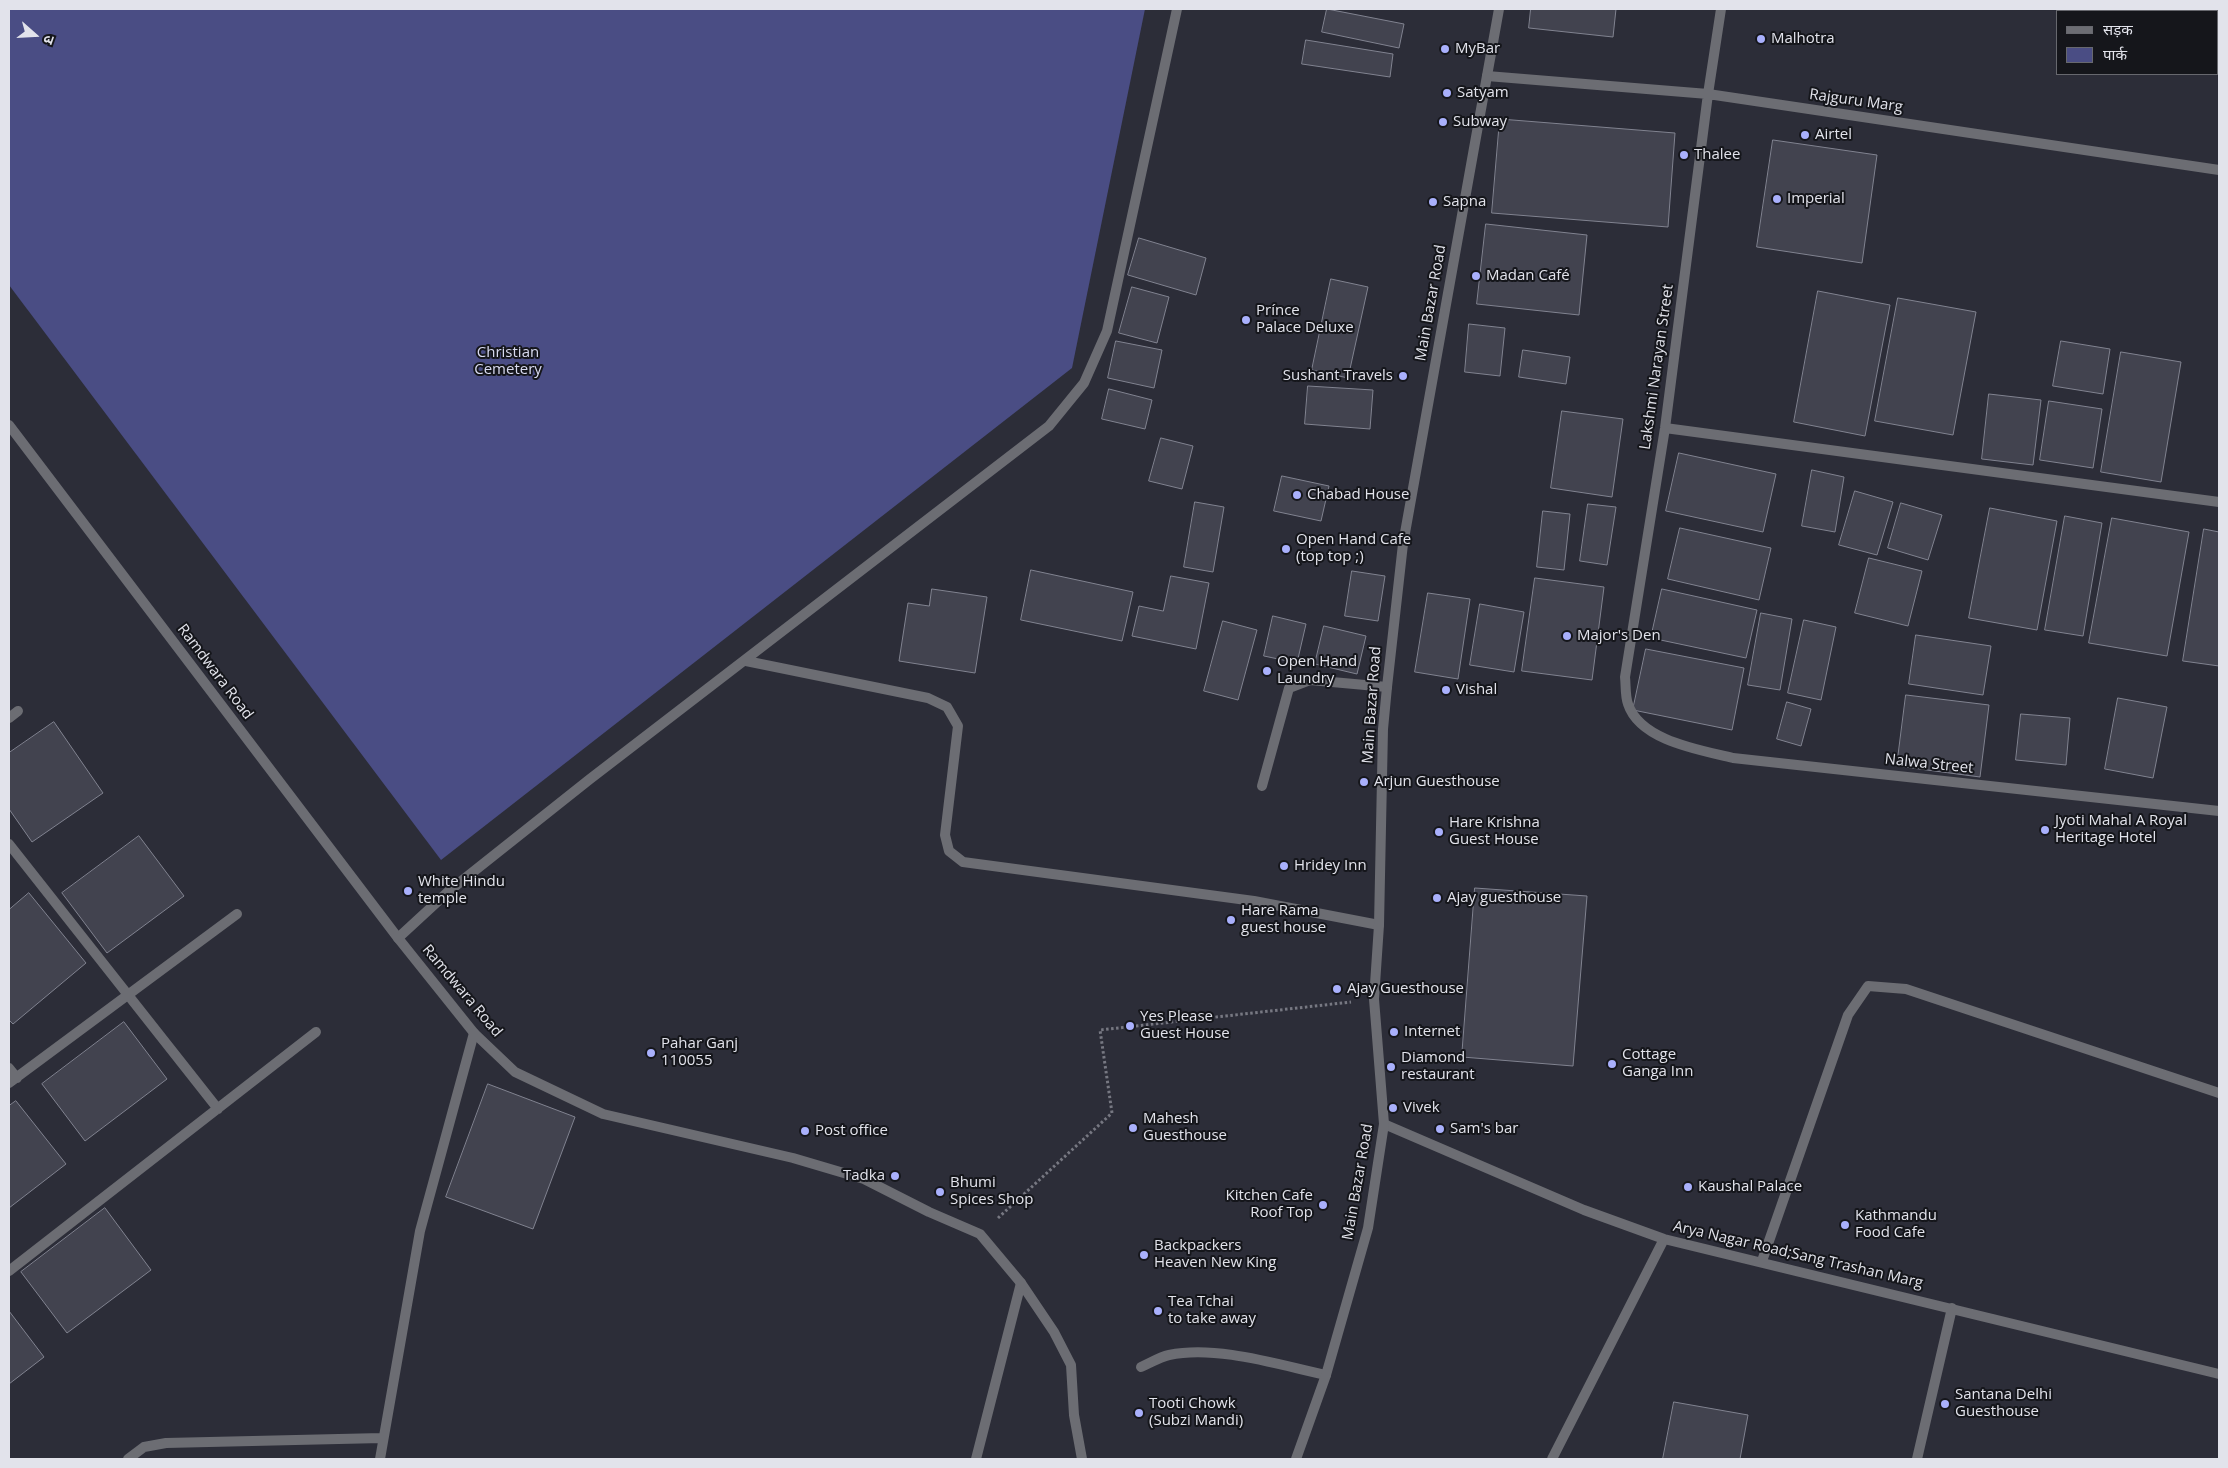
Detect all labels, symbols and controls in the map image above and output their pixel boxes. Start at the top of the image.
north arrow [10,10,60,60]
legend [2056,10,2218,75]
text: सड़क [2103,19,2133,39]
place label: Malhotra [1771,30,1835,48]
text: उ [39,33,60,47]
marker: Malhotra [1755,33,1767,45]
place label: MyBar [1455,40,1500,58]
marker: MyBar [1439,43,1451,55]
text: पार्क [2103,44,2127,64]
place label: Satyam [1457,84,1509,102]
street label: Rajguru Marg [1808,86,1904,116]
marker: Satyam [1441,87,1453,99]
place label: Subway [1453,113,1507,131]
marker: Subway [1437,116,1449,128]
place label: Airtel [1815,126,1852,144]
marker: Airtel [1799,129,1811,141]
place label: Thalee [1694,146,1740,164]
marker: Thalee [1678,149,1690,161]
place label: Imperial [1787,190,1845,208]
place label: Sapna [1443,193,1486,211]
marker: Imperial [1771,193,1783,205]
marker: Sapna [1427,196,1439,208]
street label: Main Bazar Road [1412,243,1450,363]
place label: Madan Café [1486,267,1570,285]
marker: Madan Café [1470,270,1482,282]
street label: Lakshmi Narayan Street [1636,283,1678,451]
place label: Prínce Palace Deluxe [1256,302,1354,337]
marker: Prínce Palace Deluxe [1240,314,1252,326]
park label: Christian Cemetery [474,344,542,379]
place label: Sushant Travels [1283,367,1393,385]
marker: Sushant Travels [1397,370,1409,382]
place label: Chabad House [1307,486,1409,504]
marker: Chabad House [1291,489,1303,501]
place label: Open Hand Cafe (top top ;) [1296,531,1411,566]
marker: Open Hand Cafe (top top ;) [1280,543,1292,555]
street label: Ramdwara Road [173,621,257,723]
place label: Major's Den [1577,627,1661,645]
marker: Major's Den [1561,630,1573,642]
street label: Main Bazar Road [1359,646,1385,764]
place label: Open Hand Laundry [1277,653,1357,688]
marker: Open Hand Laundry [1261,665,1273,677]
place label: Vishal [1456,681,1497,699]
marker: Vishal [1440,684,1452,696]
street label: Nalwa Street [1884,750,1974,778]
place label: Arjun Guesthouse [1374,773,1500,791]
marker: Arjun Guesthouse [1358,776,1370,788]
place label: Jyoti Mahal A Royal Heritage Hotel [2055,812,2187,847]
place label: Hare Krishna Guest House [1449,814,1540,849]
marker: Jyoti Mahal A Royal Heritage Hotel [2039,824,2051,836]
marker: Hare Krishna Guest House [1433,826,1445,838]
place label: Hridey Inn [1294,857,1367,875]
marker: Hridey Inn [1278,860,1290,872]
place label: White Hindu temple [418,873,505,908]
marker: White Hindu temple [402,885,414,897]
place label: Ajay guesthouse [1447,889,1561,907]
marker: Ajay guesthouse [1431,892,1443,904]
place label: Hare Rama guest house [1241,902,1326,937]
marker: Hare Rama guest house [1225,914,1237,926]
street label: Ramdwara Road [418,941,506,1041]
place label: Ajay Guesthouse [1347,980,1464,998]
marker: Ajay Guesthouse [1331,983,1343,995]
place label: Yes Please Guest House [1140,1008,1230,1043]
marker: Yes Please Guest House [1124,1020,1136,1032]
place label: Internet [1404,1023,1460,1041]
marker: Internet [1388,1026,1400,1038]
place label: Pahar Ganj 110055 [661,1035,738,1070]
place label: Cottage Ganga Inn [1622,1046,1693,1081]
marker: Pahar Ganj 110055 [645,1047,657,1059]
place label: Diamond restaurant [1401,1049,1475,1084]
marker: Cottage Ganga Inn [1606,1058,1618,1070]
marker: Diamond restaurant [1385,1061,1397,1073]
place label: Vivek [1403,1099,1440,1117]
marker: Vivek [1387,1102,1399,1114]
place label: Mahesh Guesthouse [1143,1110,1227,1145]
place label: Sam's bar [1450,1120,1518,1138]
place label: Post office [815,1122,888,1140]
marker: Mahesh Guesthouse [1127,1122,1139,1134]
street label: Main Bazar Road [1339,1122,1377,1242]
marker: Sam's bar [1434,1123,1446,1135]
marker: Post office [799,1125,811,1137]
place label: Tadka [843,1167,885,1185]
marker: Tadka [889,1170,901,1182]
place label: Bhumi Spices Shop [950,1174,1033,1209]
place label: Kaushal Palace [1698,1178,1802,1196]
marker: Kaushal Palace [1682,1181,1694,1193]
marker: Bhumi Spices Shop [934,1186,946,1198]
place label: Kitchen Cafe Roof Top [1226,1187,1313,1222]
marker: Kitchen Cafe Roof Top [1317,1199,1329,1211]
place label: Kathmandu Food Cafe [1855,1207,1937,1242]
street label: Arya Nagar Road;Sang Trashan Marg [1671,1217,1925,1293]
marker: Kathmandu Food Cafe [1839,1219,1851,1231]
place label: Backpackers Heaven New King [1154,1237,1276,1272]
marker: Backpackers Heaven New King [1138,1249,1150,1261]
place label: Tea Tchai to take away [1168,1293,1256,1328]
marker: Tea Tchai to take away [1152,1305,1164,1317]
place label: Santana Delhi Guesthouse [1955,1386,2052,1421]
place label: Tooti Chowk (Subzi Mandi) [1149,1395,1243,1430]
marker: Santana Delhi Guesthouse [1939,1398,1951,1410]
marker: Tooti Chowk (Subzi Mandi) [1133,1407,1145,1419]

